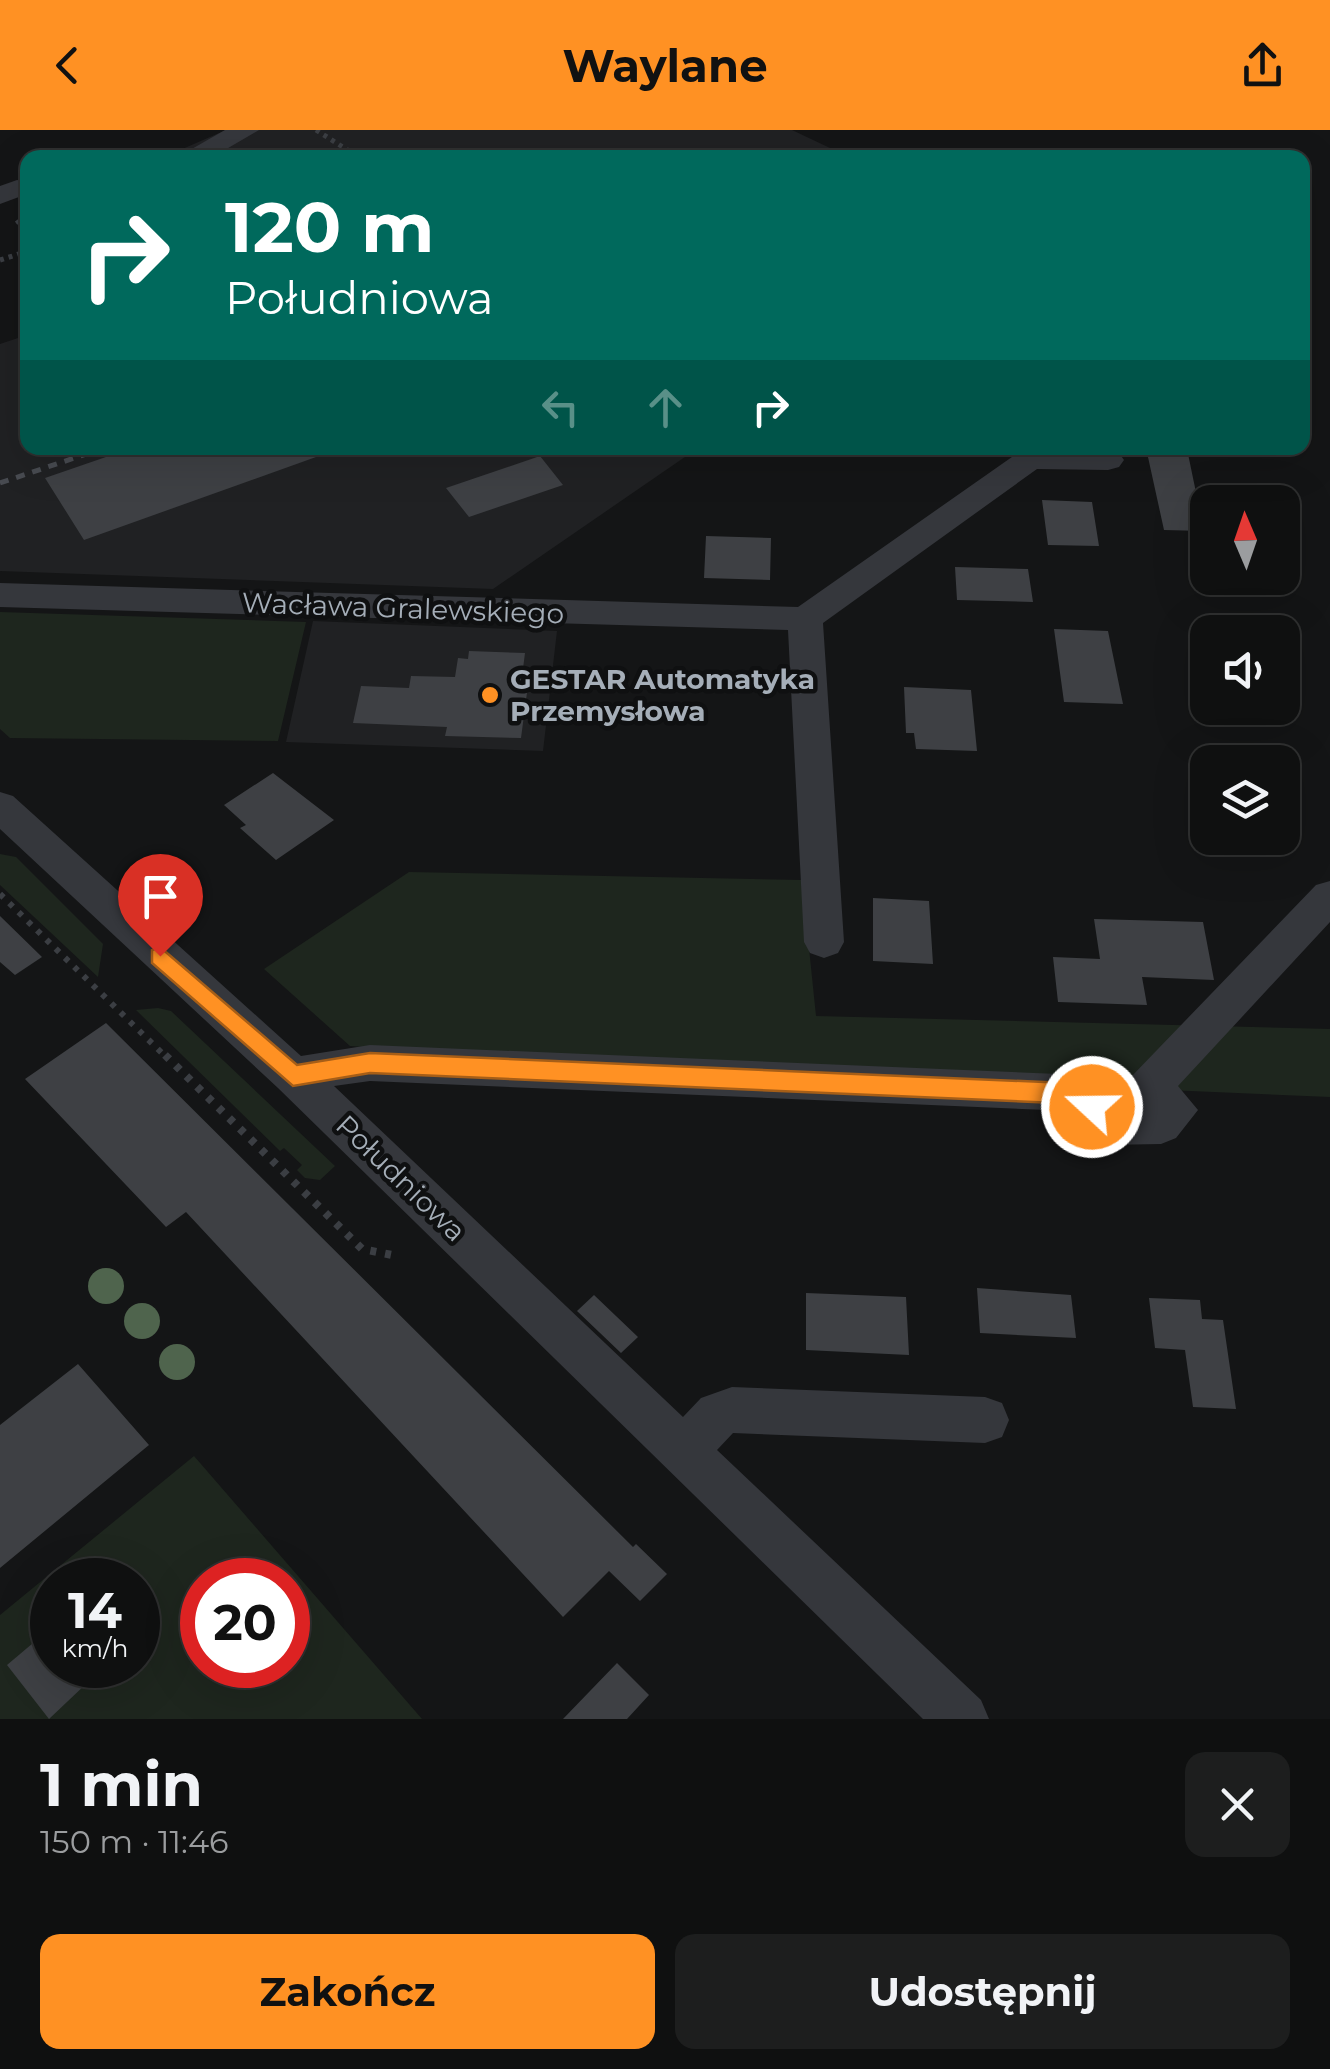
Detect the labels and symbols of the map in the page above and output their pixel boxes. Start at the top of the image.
north arrow [1190,485,1300,595]
street label: Wacława Gralewskiego [241,585,565,631]
place label: GESTAR Automatyka Przemysłowa [510,662,815,728]
marker: GESTAR Automatyka Przemysłowa [479,684,501,706]
pin [118,854,203,957]
position arrow [1040,1055,1144,1159]
street label: Południowa [329,1108,473,1248]
speed limit sign: 20 [180,1558,310,1688]

